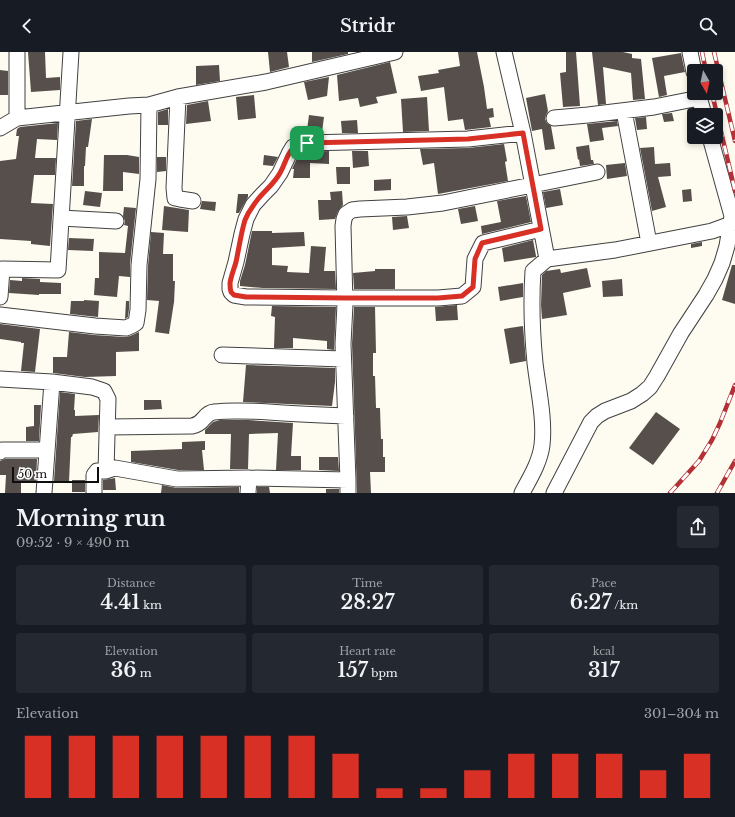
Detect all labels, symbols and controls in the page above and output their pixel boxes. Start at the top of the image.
icon: back [16,15,38,37]
text: Stridr [340,15,395,37]
icon: search [697,15,719,37]
north arrow [687,64,723,100]
map controls [687,64,723,144]
button: layers [687,108,723,144]
pin [290,126,324,160]
icon: arrive [296,132,318,154]
scale bar [12,465,99,484]
text: 50 m [18,467,47,481]
text: Morning run [16,505,166,532]
button: share [677,506,719,548]
text: 09:52 · 9 × 490 m [16,534,129,551]
text: Distance [107,576,155,590]
text: Time [352,576,383,590]
text: Pace [591,576,617,590]
text: 4.41 [100,590,140,614]
text: 28:27 [340,590,395,614]
text: 6:27 [570,590,612,614]
text: km [140,598,162,612]
text: /km [612,598,638,612]
text: Elevation [105,644,158,658]
text: Heart rate [339,644,396,658]
text: kcal [593,644,615,658]
text: 36 [111,658,137,682]
text: 157 [337,658,368,682]
text: 317 [588,658,620,682]
text: m [137,666,152,680]
text: bpm [368,666,398,680]
text: Elevation [16,705,79,722]
text: 301–304 m [644,705,719,722]

